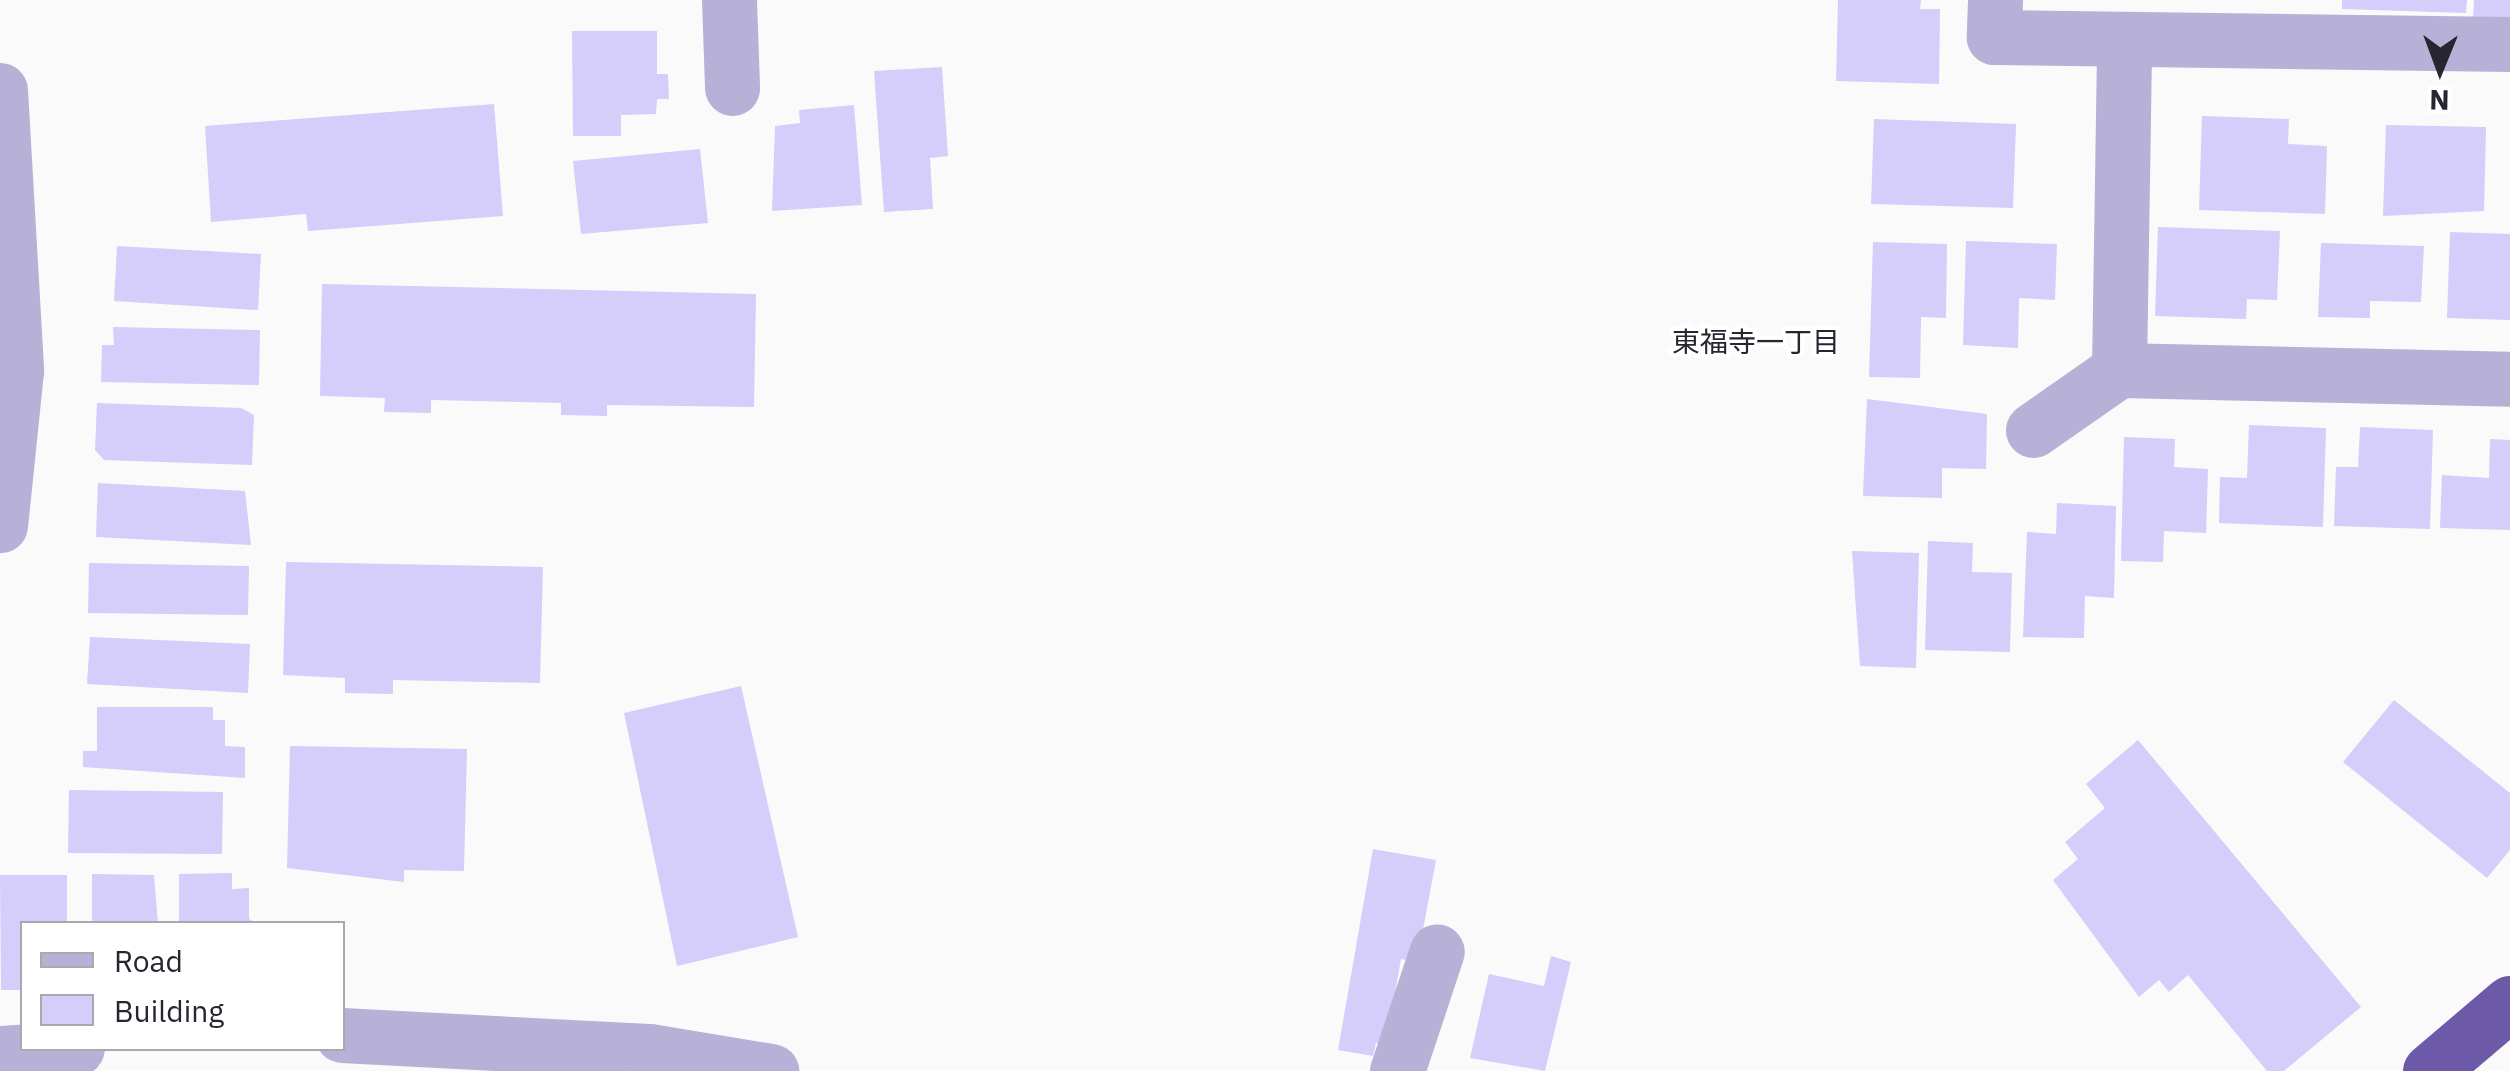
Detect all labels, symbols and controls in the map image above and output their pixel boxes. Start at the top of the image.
north arrow [2390,20,2490,120]
text: N [2429,82,2450,119]
district label: 東福寺一丁目 [1672,325,1840,359]
legend [20,921,345,1051]
text: Road [114,941,183,980]
text: Building [114,991,224,1030]

